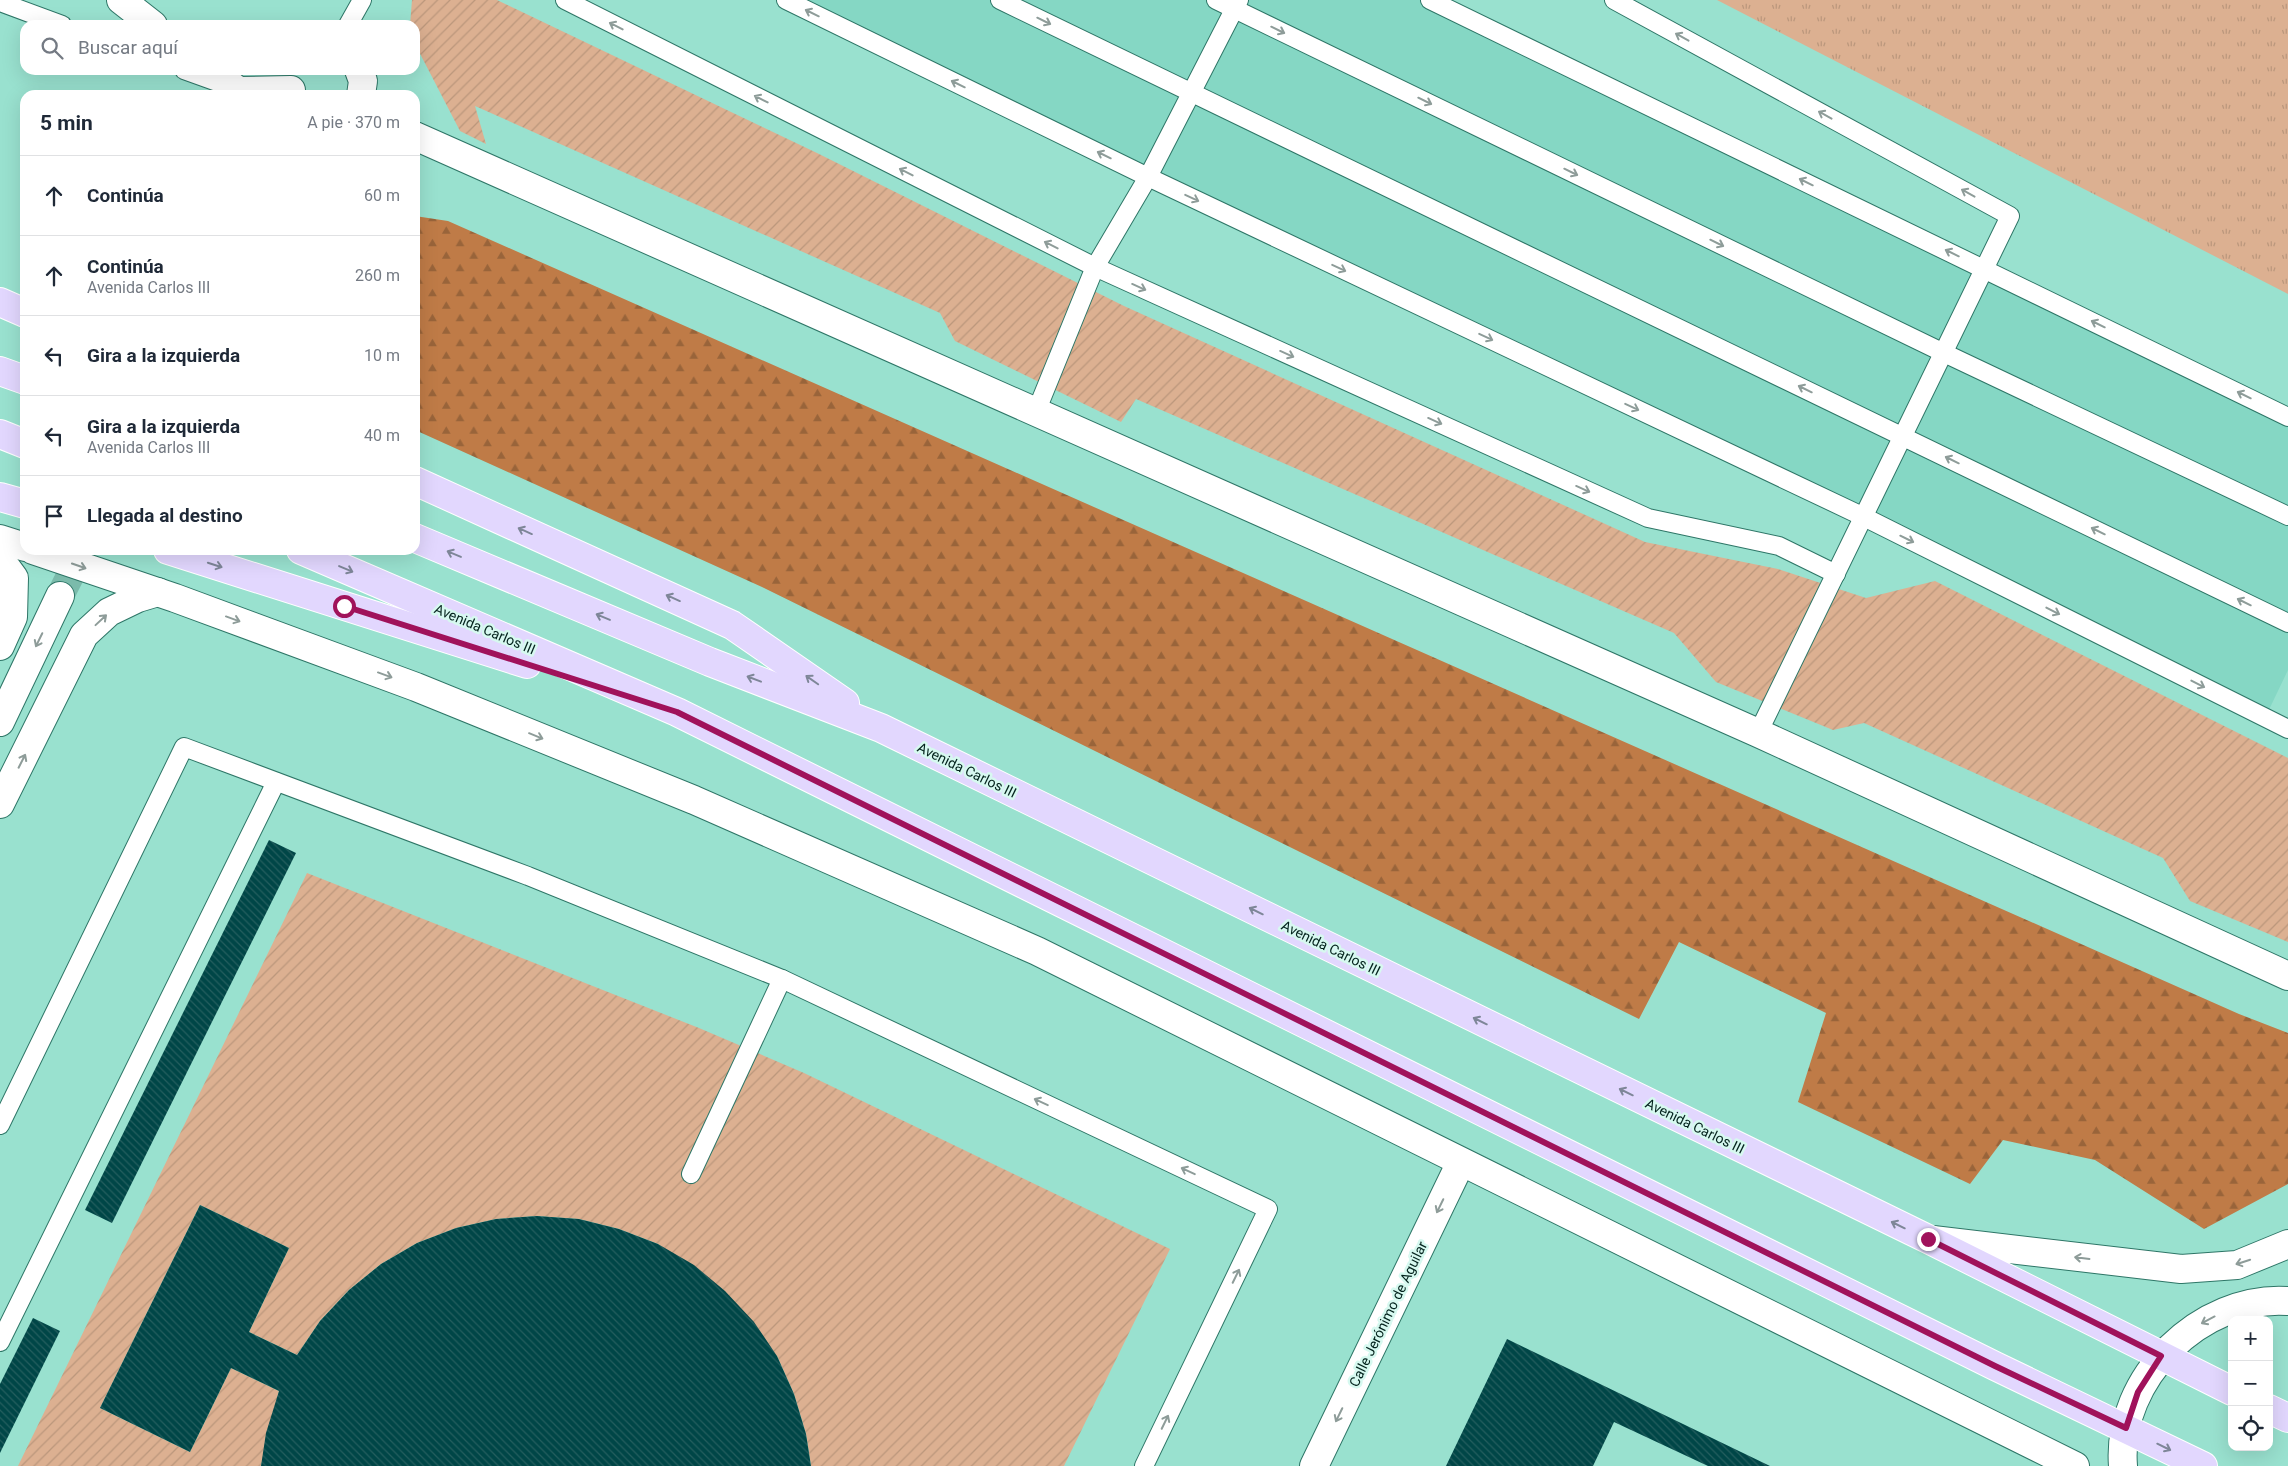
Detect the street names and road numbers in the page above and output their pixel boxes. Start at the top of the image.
street label: Avenida Carlos III [432,601,538,657]
street label: Avenida Carlos III [915,739,1019,801]
street label: Avenida Carlos III [1279,917,1383,979]
street label: Avenida Carlos III [1643,1095,1747,1157]
street label: Calle Jerónimo de Aguilar [1346,1238,1430,1389]

